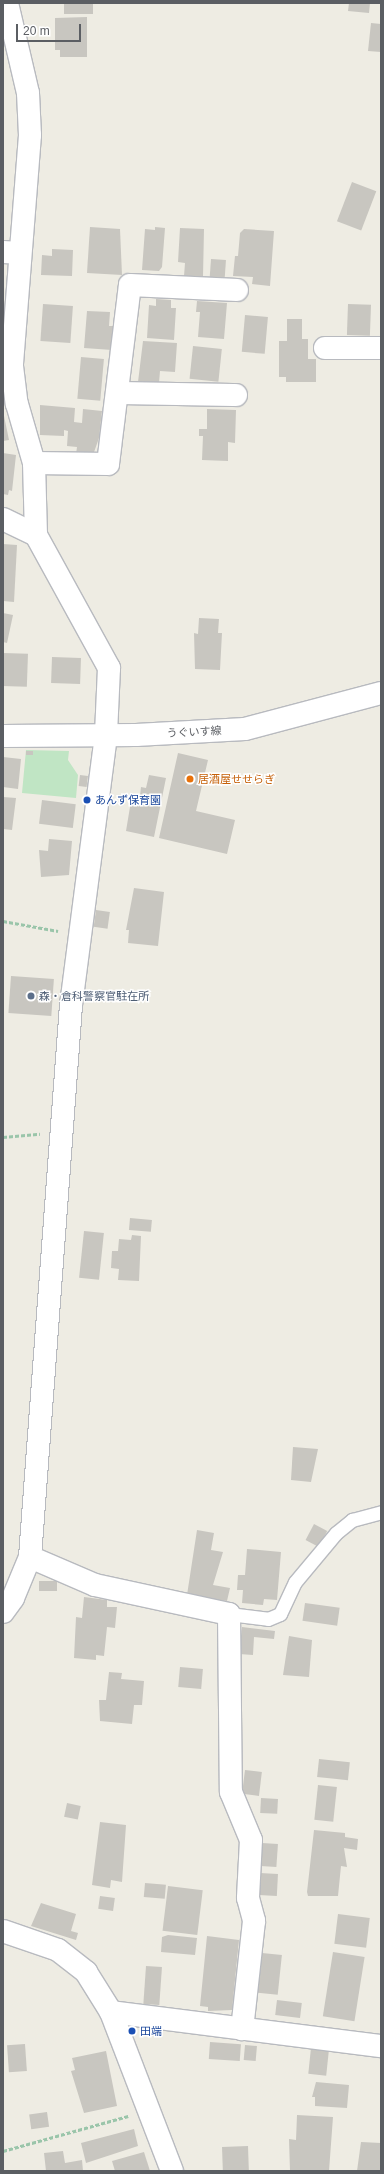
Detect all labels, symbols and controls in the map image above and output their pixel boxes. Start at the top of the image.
scale bar [18,16,83,42]
text: 20 m [23,24,50,38]
street label: うぐいす線 [166,724,222,740]
place label: 居酒屋せせらぎ [198,772,275,786]
marker: 居酒屋せせらぎ [185,774,195,784]
place label: あんず保育園 [95,793,161,807]
marker: あんず保育園 [82,795,92,805]
place label: 森・倉科警察官駐在所 [39,989,149,1003]
marker: 森・倉科警察官駐在所 [26,991,36,1001]
place label: 田端 [140,2024,162,2038]
marker: 田端 [127,2026,137,2036]

